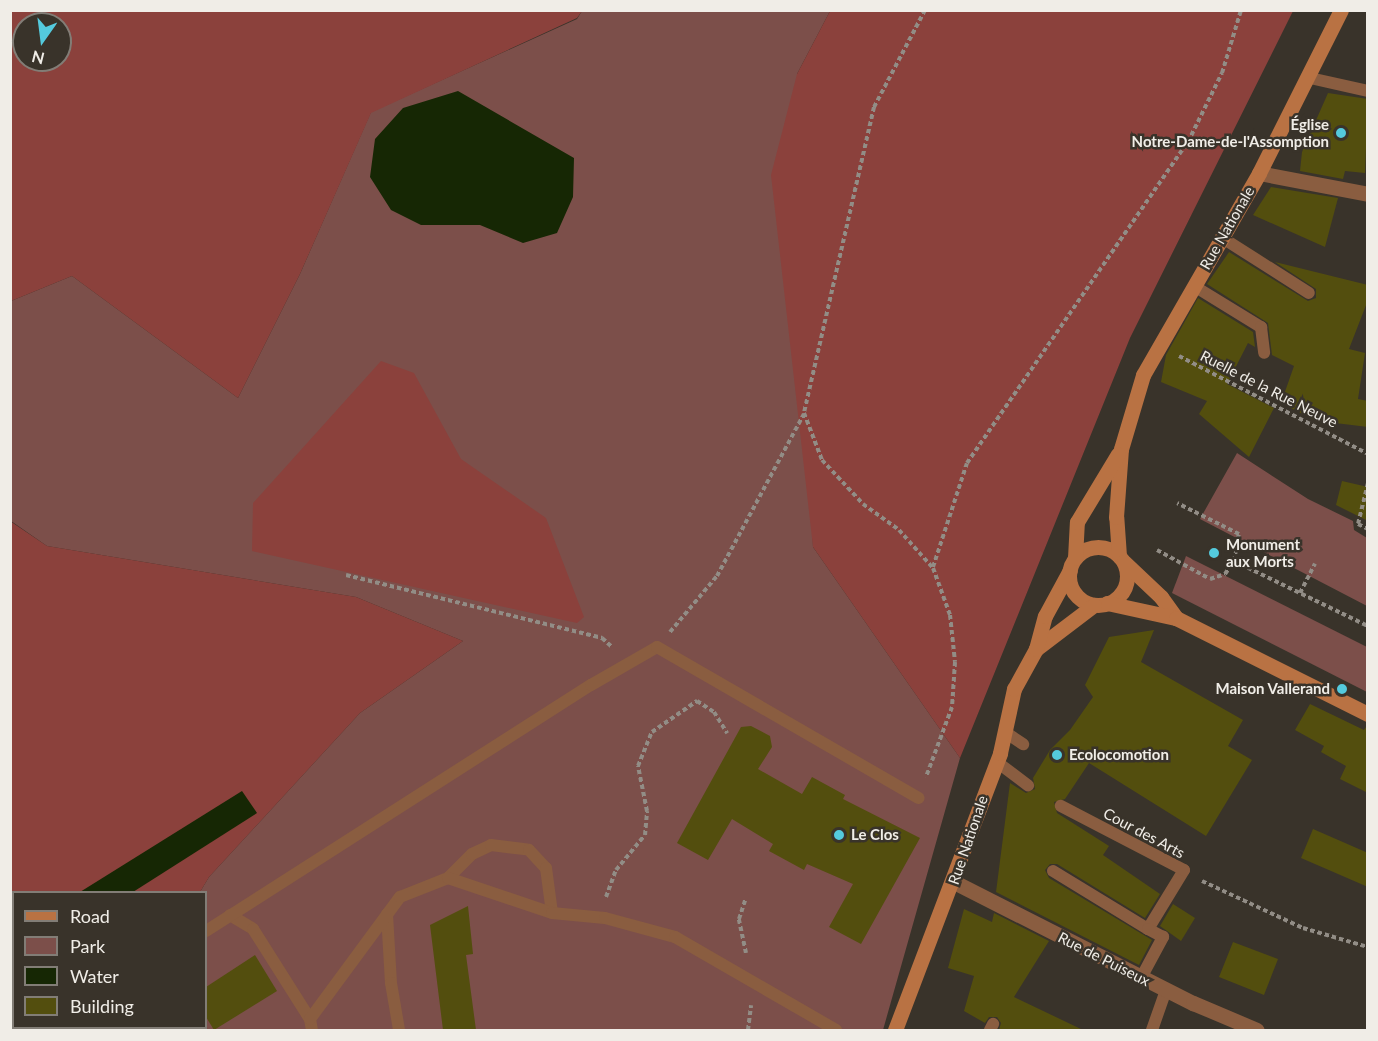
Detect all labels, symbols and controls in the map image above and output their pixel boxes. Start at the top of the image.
north arrow [12,12,72,72]
text: N [30,47,46,69]
place label: Église Notre-Dame-de-l'Assomption [1132,115,1329,150]
marker: Église Notre-Dame-de-l'Assomption [1334,126,1348,140]
street label: Rue Nationale [1196,183,1258,273]
street label: Ruelle de la Rue Neuve [1197,347,1341,431]
place label: Monument aux Morts [1226,535,1300,570]
marker: Monument aux Morts [1207,546,1221,560]
place label: Maison Vallerand [1215,680,1330,698]
marker: Maison Vallerand [1335,682,1349,696]
place label: Ecolocomotion [1069,746,1169,764]
marker: Ecolocomotion [1050,748,1064,762]
street label: Rue Nationale [944,793,992,887]
street label: Cour des Arts [1100,804,1188,862]
place label: Le Clos [851,826,899,844]
marker: Le Clos [832,828,846,842]
legend [12,891,207,1029]
text: Road [70,905,110,927]
street label: Rue de Puiseux [1055,928,1153,990]
text: Park [70,935,105,957]
text: Water [70,965,119,987]
text: Building [70,995,134,1017]

